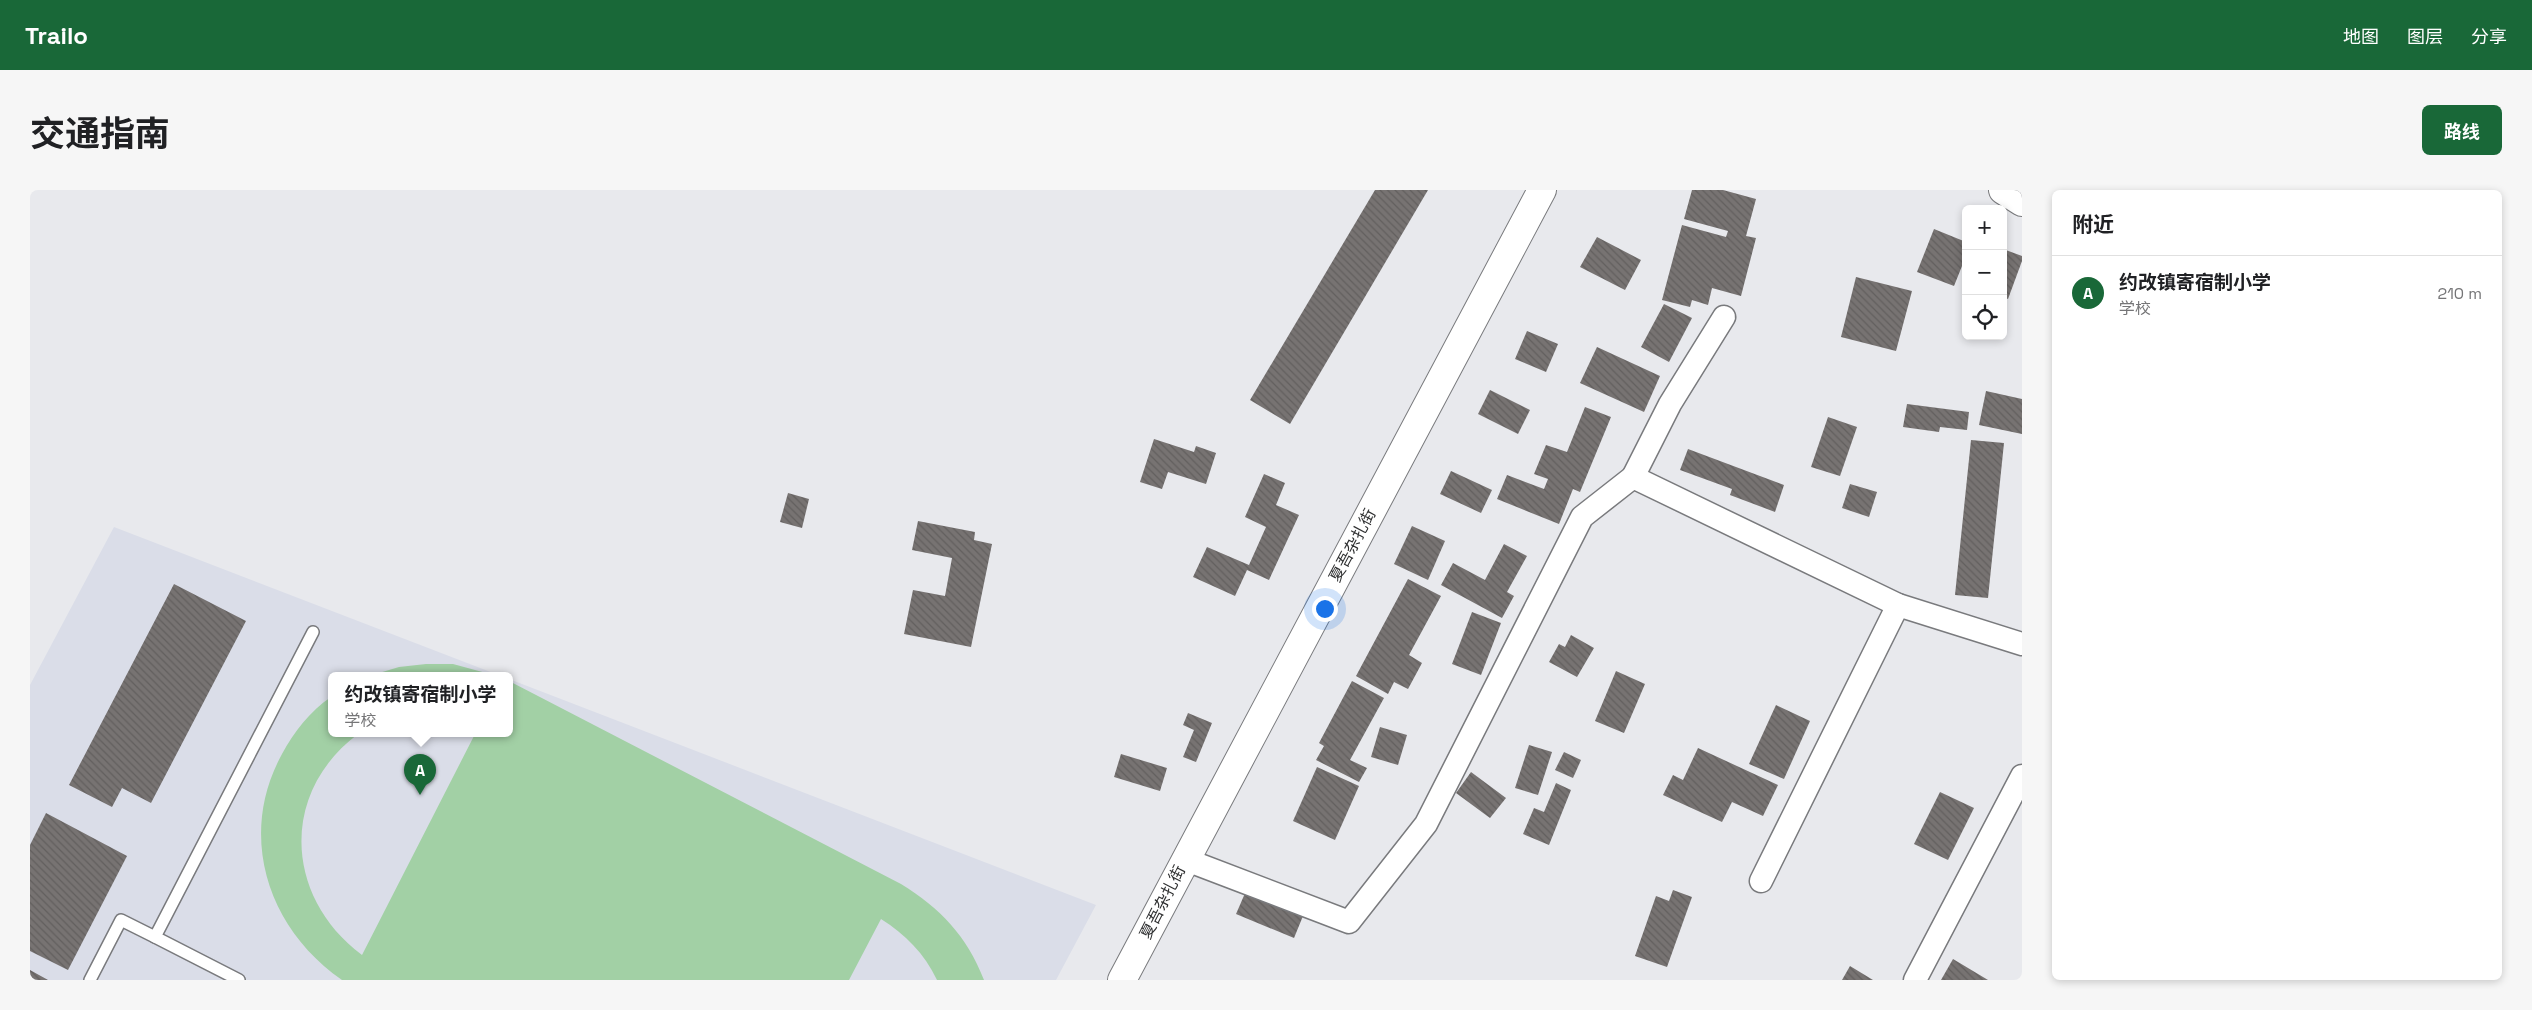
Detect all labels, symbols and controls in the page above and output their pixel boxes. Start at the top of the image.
text: Trailo [25,20,88,51]
text: 地图 [2343,25,2379,48]
text: 图层 [2407,25,2443,48]
text: 分享 [2471,25,2507,48]
button: 路线 [2422,105,2502,155]
text: 交通指南 [30,112,170,156]
map controls [1962,205,2007,340]
button: + [1962,205,2007,250]
text: 附近 [2072,211,2114,238]
button: − [1962,250,2007,295]
text: 约改镇寄宿制小学 [2119,270,2271,295]
text: A [2083,283,2093,304]
text: 210 m [2438,283,2482,304]
button: locate [1962,295,2007,340]
text: 学校 [2119,298,2151,319]
street label: 夏吾杂扎街 [1324,505,1380,585]
your location [1312,596,1338,622]
popup [328,672,513,737]
text: 约改镇寄宿制小学 [344,682,497,707]
text: 学校 [344,710,377,731]
pin: A [404,754,436,795]
street label: 夏吾杂扎街 [1135,862,1190,943]

